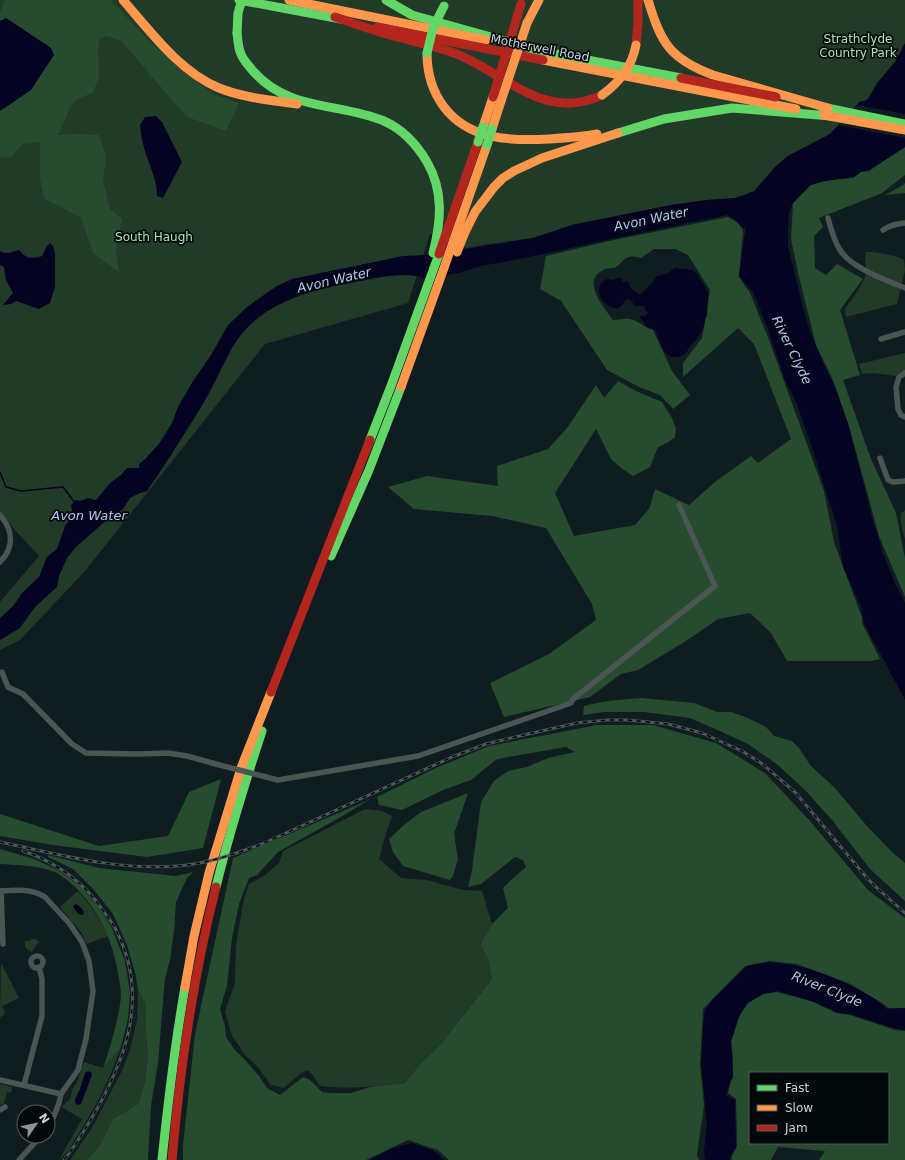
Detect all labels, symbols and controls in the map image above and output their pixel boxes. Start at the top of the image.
street label: Motherwell Road [490,32,590,64]
park label: Strathclyde Country Park [819,32,897,60]
water label: Avon Water [612,203,691,234]
park label: South Haugh [115,230,193,244]
water label: Avon Water [295,264,374,296]
water label: River Clyde [769,313,815,387]
water label: Avon Water [50,508,128,523]
water label: River Clyde [790,968,864,1010]
legend [749,1072,889,1144]
text: Fast [785,1081,809,1095]
text: Slow [785,1101,813,1115]
north arrow [16,1104,56,1144]
text: N [36,1111,52,1126]
text: Jam [784,1121,808,1135]

